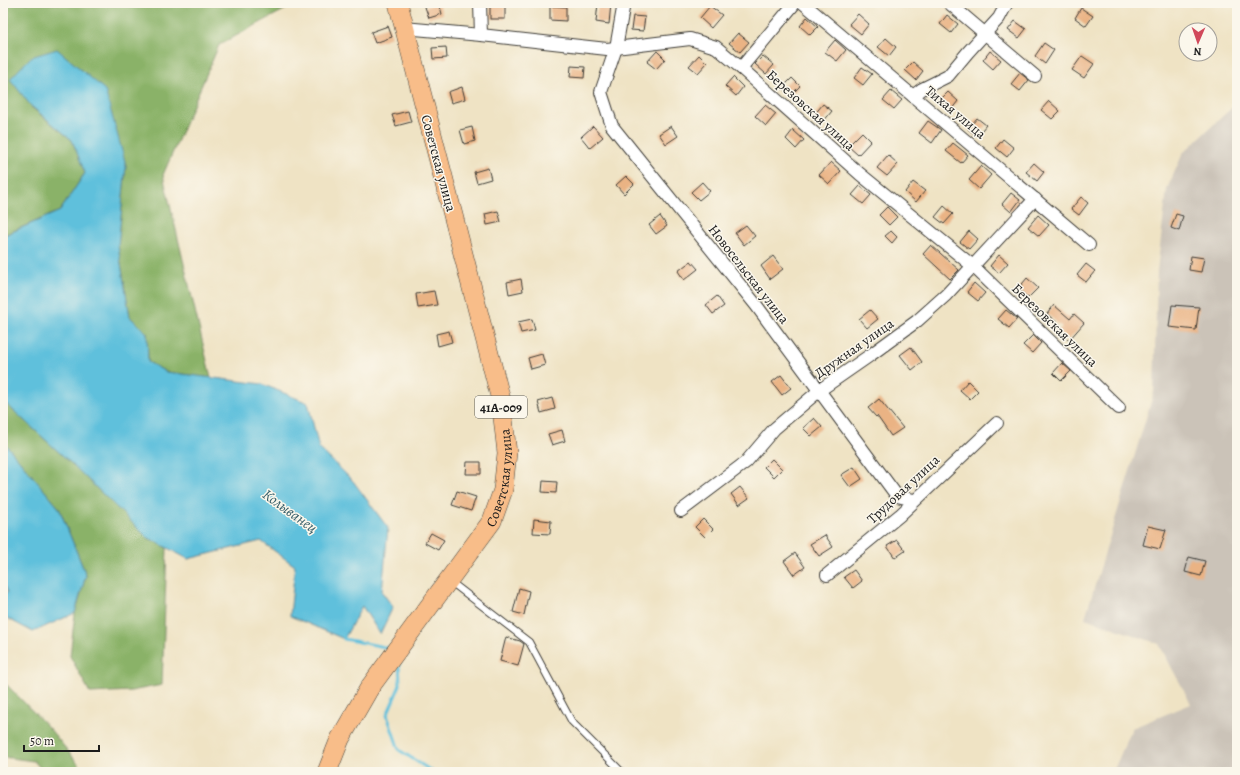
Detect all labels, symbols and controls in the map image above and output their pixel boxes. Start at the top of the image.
north arrow [1178,22,1218,62]
text: N [1193,44,1202,59]
street label: Березовская улица [762,66,859,156]
street label: Тихая улица [921,81,990,144]
street label: Советская улица [416,113,461,214]
street label: Новосельская улица [704,221,794,328]
street label: Березовская улица [1007,279,1102,372]
street label: Дружная улица [811,314,898,383]
road number: 41А-009 [475,396,527,418]
street label: Советская улица [482,427,517,531]
street label: Трудовая улица [863,450,944,528]
water label: Колыванец [258,484,322,538]
scale bar [24,727,99,753]
text: 50 m [30,733,54,749]

